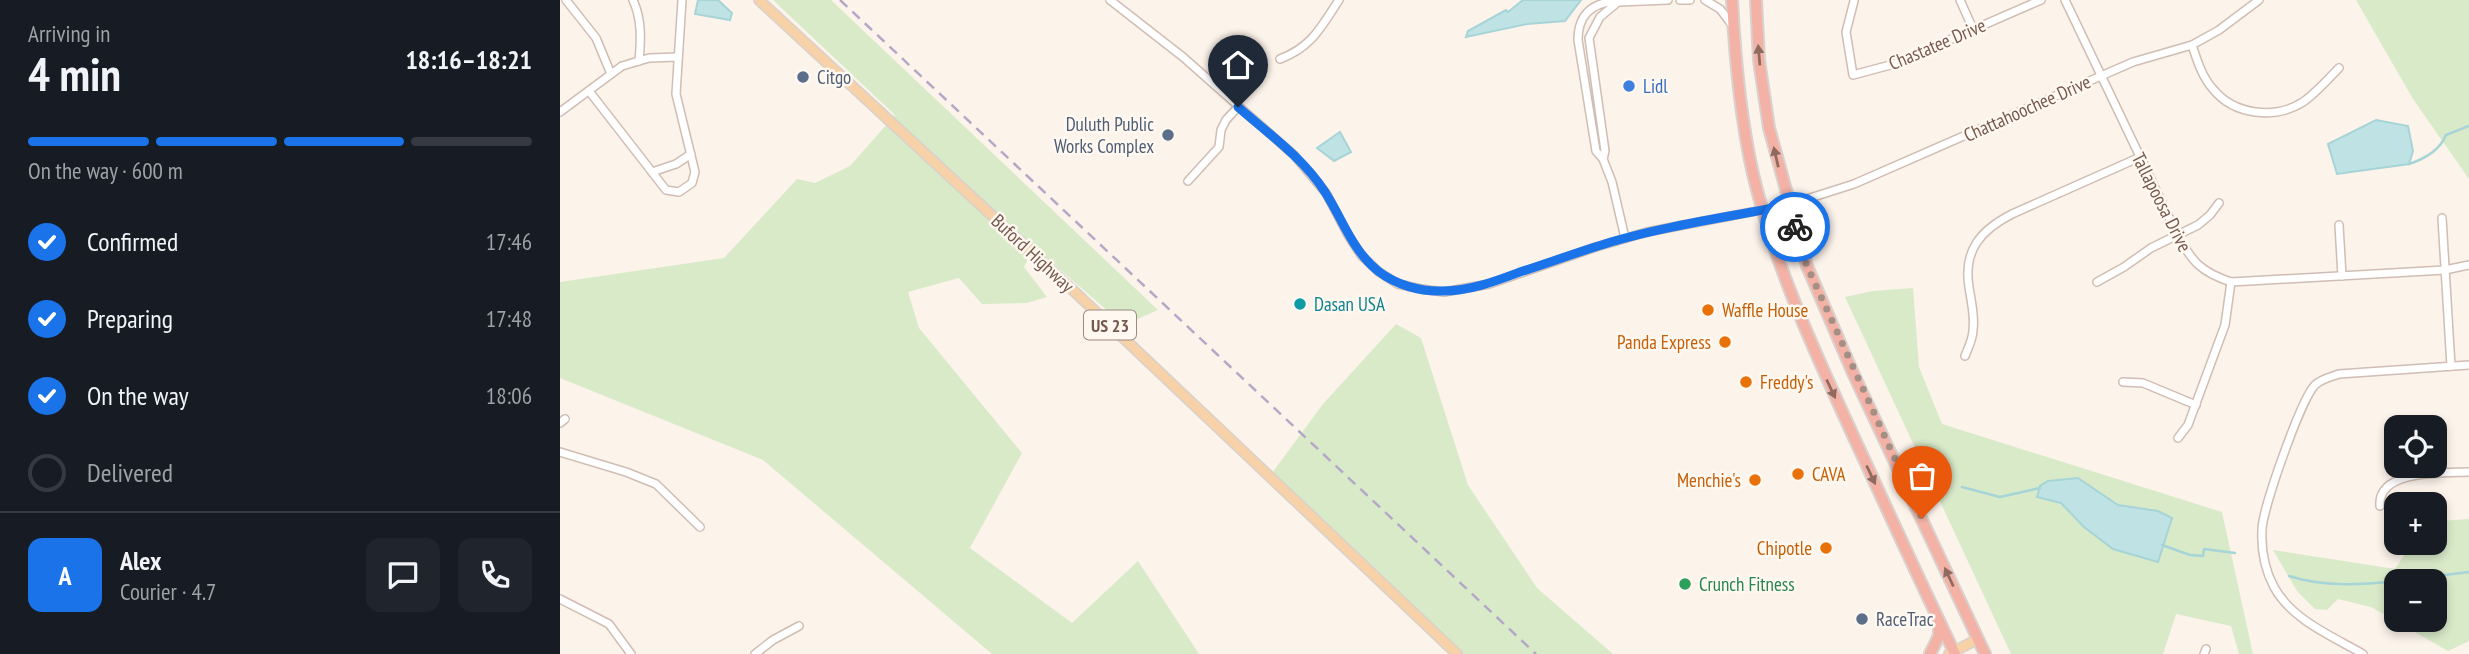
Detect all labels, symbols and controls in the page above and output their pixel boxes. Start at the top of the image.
street label: Chastatee Drive [1885,13,1989,75]
text: Arriving in [28,19,110,48]
pin [1208,35,1268,107]
text: 18:16–18:21 [405,43,532,76]
text: 4 min [28,44,121,104]
one-way arrow [1753,44,1764,66]
icon: home [1219,46,1257,84]
place label: Citgo [817,65,851,89]
marker: Citgo [795,69,811,85]
street label: Chattahoochee Drive [1960,69,2094,147]
place label: Lidl [1643,74,1668,98]
marker: Lidl [1621,78,1637,94]
place label: Duluth Public Works Complex [1054,112,1154,158]
marker: Duluth Public Works Complex [1160,127,1176,143]
one-way arrow [1770,146,1781,168]
street label: Tallapoosa Drive [2127,148,2197,256]
text: On the way · 600 m [28,156,183,185]
courier [1760,192,1830,262]
icon: bike [1776,208,1814,246]
street label: Buford Highway [987,209,1080,298]
icon: check [28,223,66,261]
text: Confirmed [87,225,178,258]
text: 17:46 [486,227,532,256]
place label: Dasan USA [1314,292,1385,316]
marker: Dasan USA [1292,296,1308,312]
place label: Waffle House [1722,298,1808,322]
icon: check [28,300,66,338]
text: Preparing [87,302,173,335]
marker: Waffle House [1700,302,1716,318]
text: 17:48 [486,304,532,333]
road number: US 23 [1084,310,1136,340]
place label: Panda Express [1617,330,1711,354]
marker: Panda Express [1717,334,1733,350]
place label: Freddy's [1760,370,1813,394]
marker: Freddy's [1738,374,1754,390]
icon: check [28,377,66,415]
text: On the way [87,379,189,412]
one-way arrow [1825,379,1837,399]
text: 18:06 [486,381,532,410]
map controls [2384,415,2447,632]
button: locate [2384,415,2447,478]
pin [1892,446,1952,518]
text: Delivered [87,456,173,489]
icon: bag [1903,457,1941,495]
place label: CAVA [1812,462,1846,486]
one-way arrow [1865,465,1877,485]
marker: CAVA [1790,466,1806,482]
place label: Menchie's [1677,468,1741,492]
marker: Menchie's [1747,472,1763,488]
button: + [2384,492,2447,555]
place label: Chipotle [1757,536,1812,560]
button: chat [366,538,440,612]
button: phone [458,538,532,612]
marker: Chipotle [1818,540,1834,556]
text: Alex [120,544,161,577]
text: A [58,559,72,592]
one-way arrow [1943,567,1955,587]
button: − [2384,569,2447,632]
place label: Crunch Fitness [1699,572,1795,596]
marker: Crunch Fitness [1677,576,1693,592]
text: Courier · 4.7 [120,577,216,606]
place label: RaceTrac [1876,607,1934,631]
marker: RaceTrac [1854,611,1870,627]

